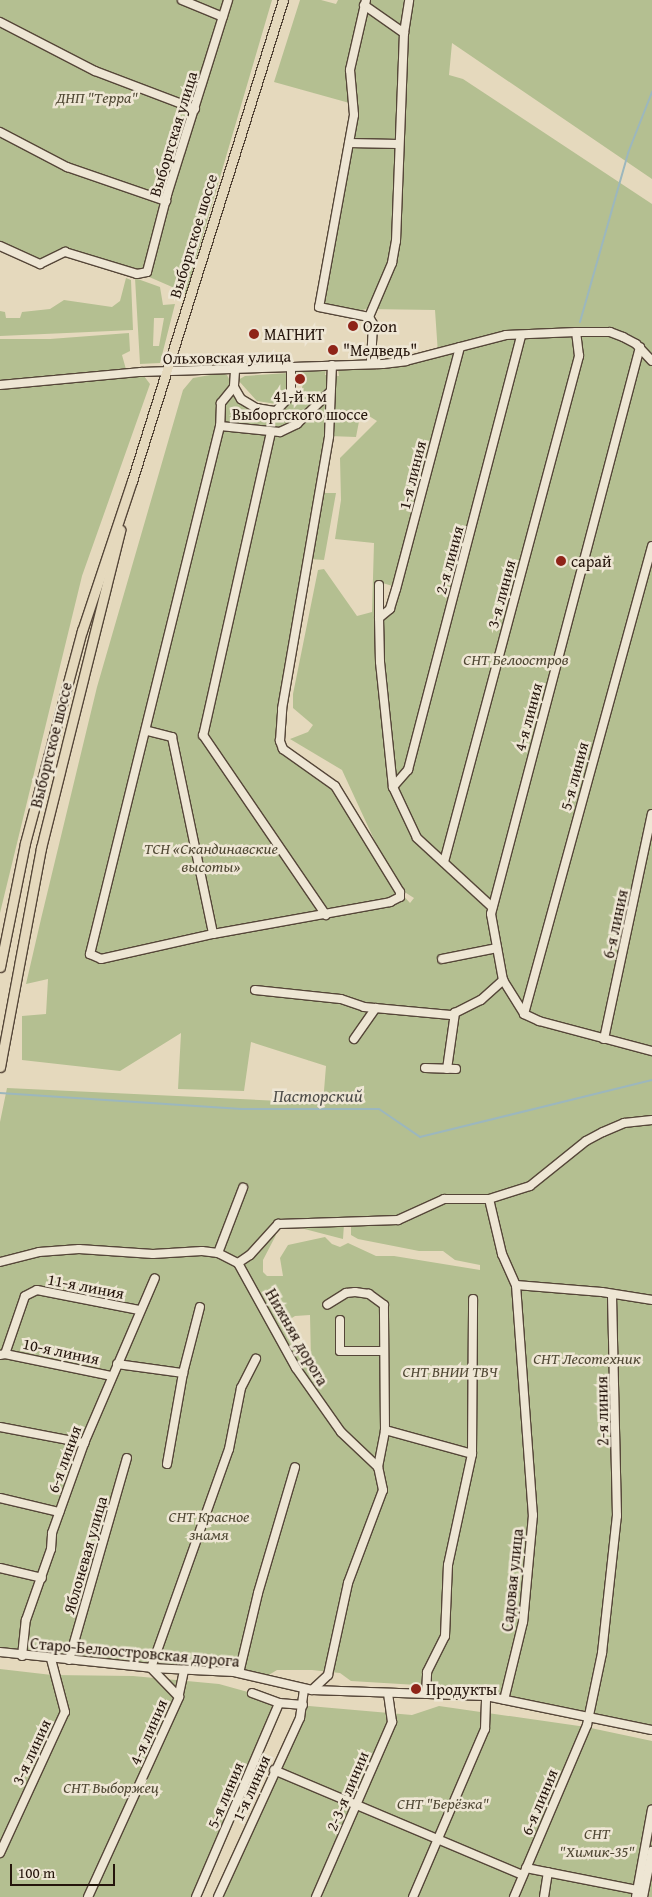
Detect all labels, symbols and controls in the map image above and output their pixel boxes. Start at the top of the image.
street label: Выборгская улица [145,69,201,199]
park label: ДНП "Терра" [56,87,138,107]
street label: Выборгское шоссе [165,172,221,300]
place label: Ozon [363,316,397,336]
marker: Ozon [347,320,359,332]
place label: МАГНИТ [264,324,324,344]
marker: МАГНИТ [248,328,260,340]
place label: "Медведь" [343,340,417,360]
marker: "Медведь" [327,344,339,356]
street label: Ольховская улица [163,346,291,368]
marker: 41-й км Выборгского шоссе [294,373,306,385]
place label: 41-й км Выборгского шоссе [232,386,368,424]
street label: 1-я линия [394,439,430,511]
street label: 2-я линия [431,524,467,596]
place label: сарай [571,551,611,571]
marker: сарай [555,555,567,567]
street label: 3-я линия [483,558,519,630]
park label: СНТ Белоостров [463,649,569,669]
street label: Выборгское шоссе [26,680,76,810]
street label: 4-я линия [510,681,546,753]
street label: 5-я линия [556,740,592,812]
park label: ТСН «Скандинавские высоты» [144,838,278,876]
street label: 6-я линия [598,888,632,960]
water label: Пасторский [273,1085,363,1107]
street label: 11-я линия [46,1269,126,1303]
street label: Нижняя дорога [261,1285,333,1389]
street label: 10-я линия [21,1334,101,1368]
park label: СНТ Лесотехник [533,1348,641,1368]
park label: СНТ ВНИИ ТВЧ [403,1361,497,1381]
street label: 2-я линия [592,1376,612,1446]
street label: 6-я линия [43,1423,85,1495]
street label: Яблоневая улица [59,1494,111,1616]
park label: СНТ Красное знамя [169,1506,249,1544]
street label: Садовая улица [497,1528,527,1632]
street label: Старо-Белоостровская дорога [29,1633,241,1671]
place label: Продукты [426,1679,497,1699]
marker: Продукты [410,1683,422,1695]
street label: 4-я линия [125,1696,171,1768]
street label: 3-я линия [7,1716,55,1788]
street label: 2-3-я линии [322,1748,372,1834]
street label: 1-я линия [228,1752,274,1824]
street label: 5-я линия [202,1759,248,1831]
street label: 6-я линия [516,1766,562,1838]
park label: СНТ Выборжец [63,1777,159,1797]
park label: СНТ "Берёзка" [397,1793,489,1813]
park label: СНТ "Химик-35" [559,1823,635,1861]
scale bar [12,1854,118,1886]
text: 100 m [18,1862,55,1883]

